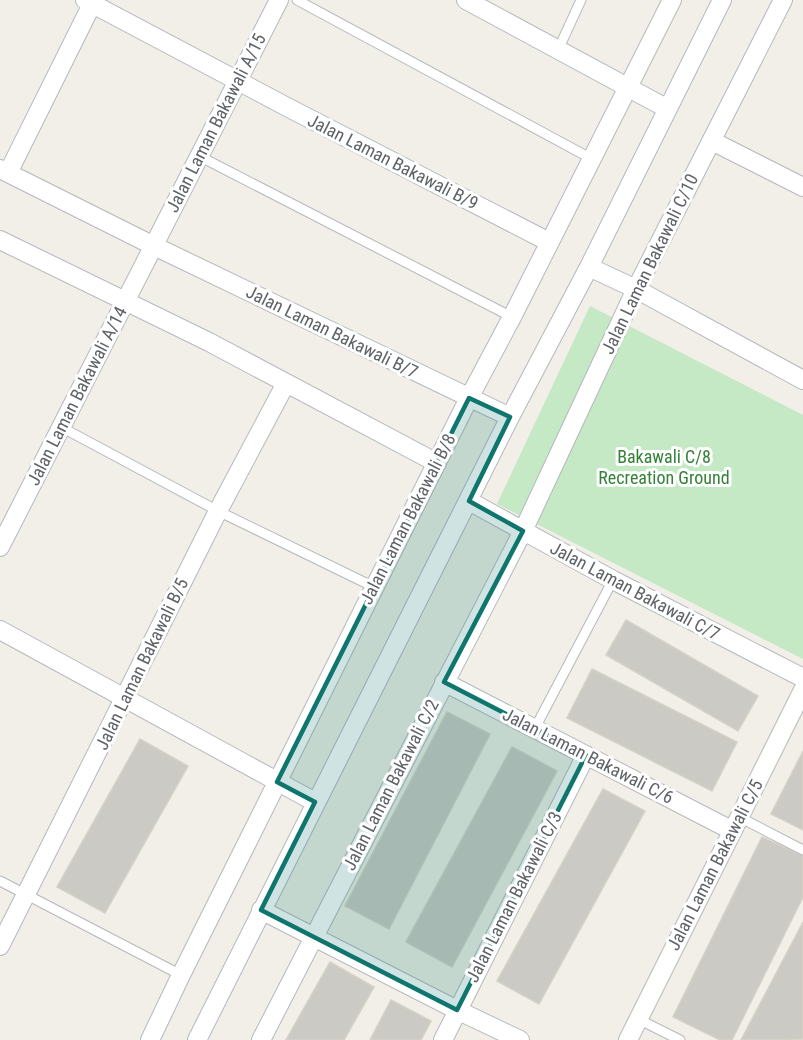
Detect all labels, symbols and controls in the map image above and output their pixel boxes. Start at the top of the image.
street label: Jalan Laman Bakawali A/15 [161,30,270,216]
street label: Jalan Laman Bakawali B/9 [305,109,482,214]
street label: Jalan Laman Bakawali C/10 [597,170,702,357]
street label: Jalan Laman Bakawali B/7 [243,281,422,382]
street label: Jalan Laman Bakawali A/14 [22,303,131,489]
street label: Jalan Laman Bakawali B/8 [355,430,460,607]
park label: Bakawali C/8 Recreation Ground [598,446,730,488]
street label: Jalan Laman Bakawali C/7 [547,537,724,644]
street label: Jalan Laman Bakawali B/5 [91,574,192,753]
street label: Jalan Laman Bakawali C/2 [338,696,443,874]
street label: Jalan Laman Bakawali C/6 [499,703,677,808]
street label: Jalan Laman Bakawali C/5 [662,776,767,954]
street label: Jalan Laman Bakawali C/3 [461,808,566,986]

